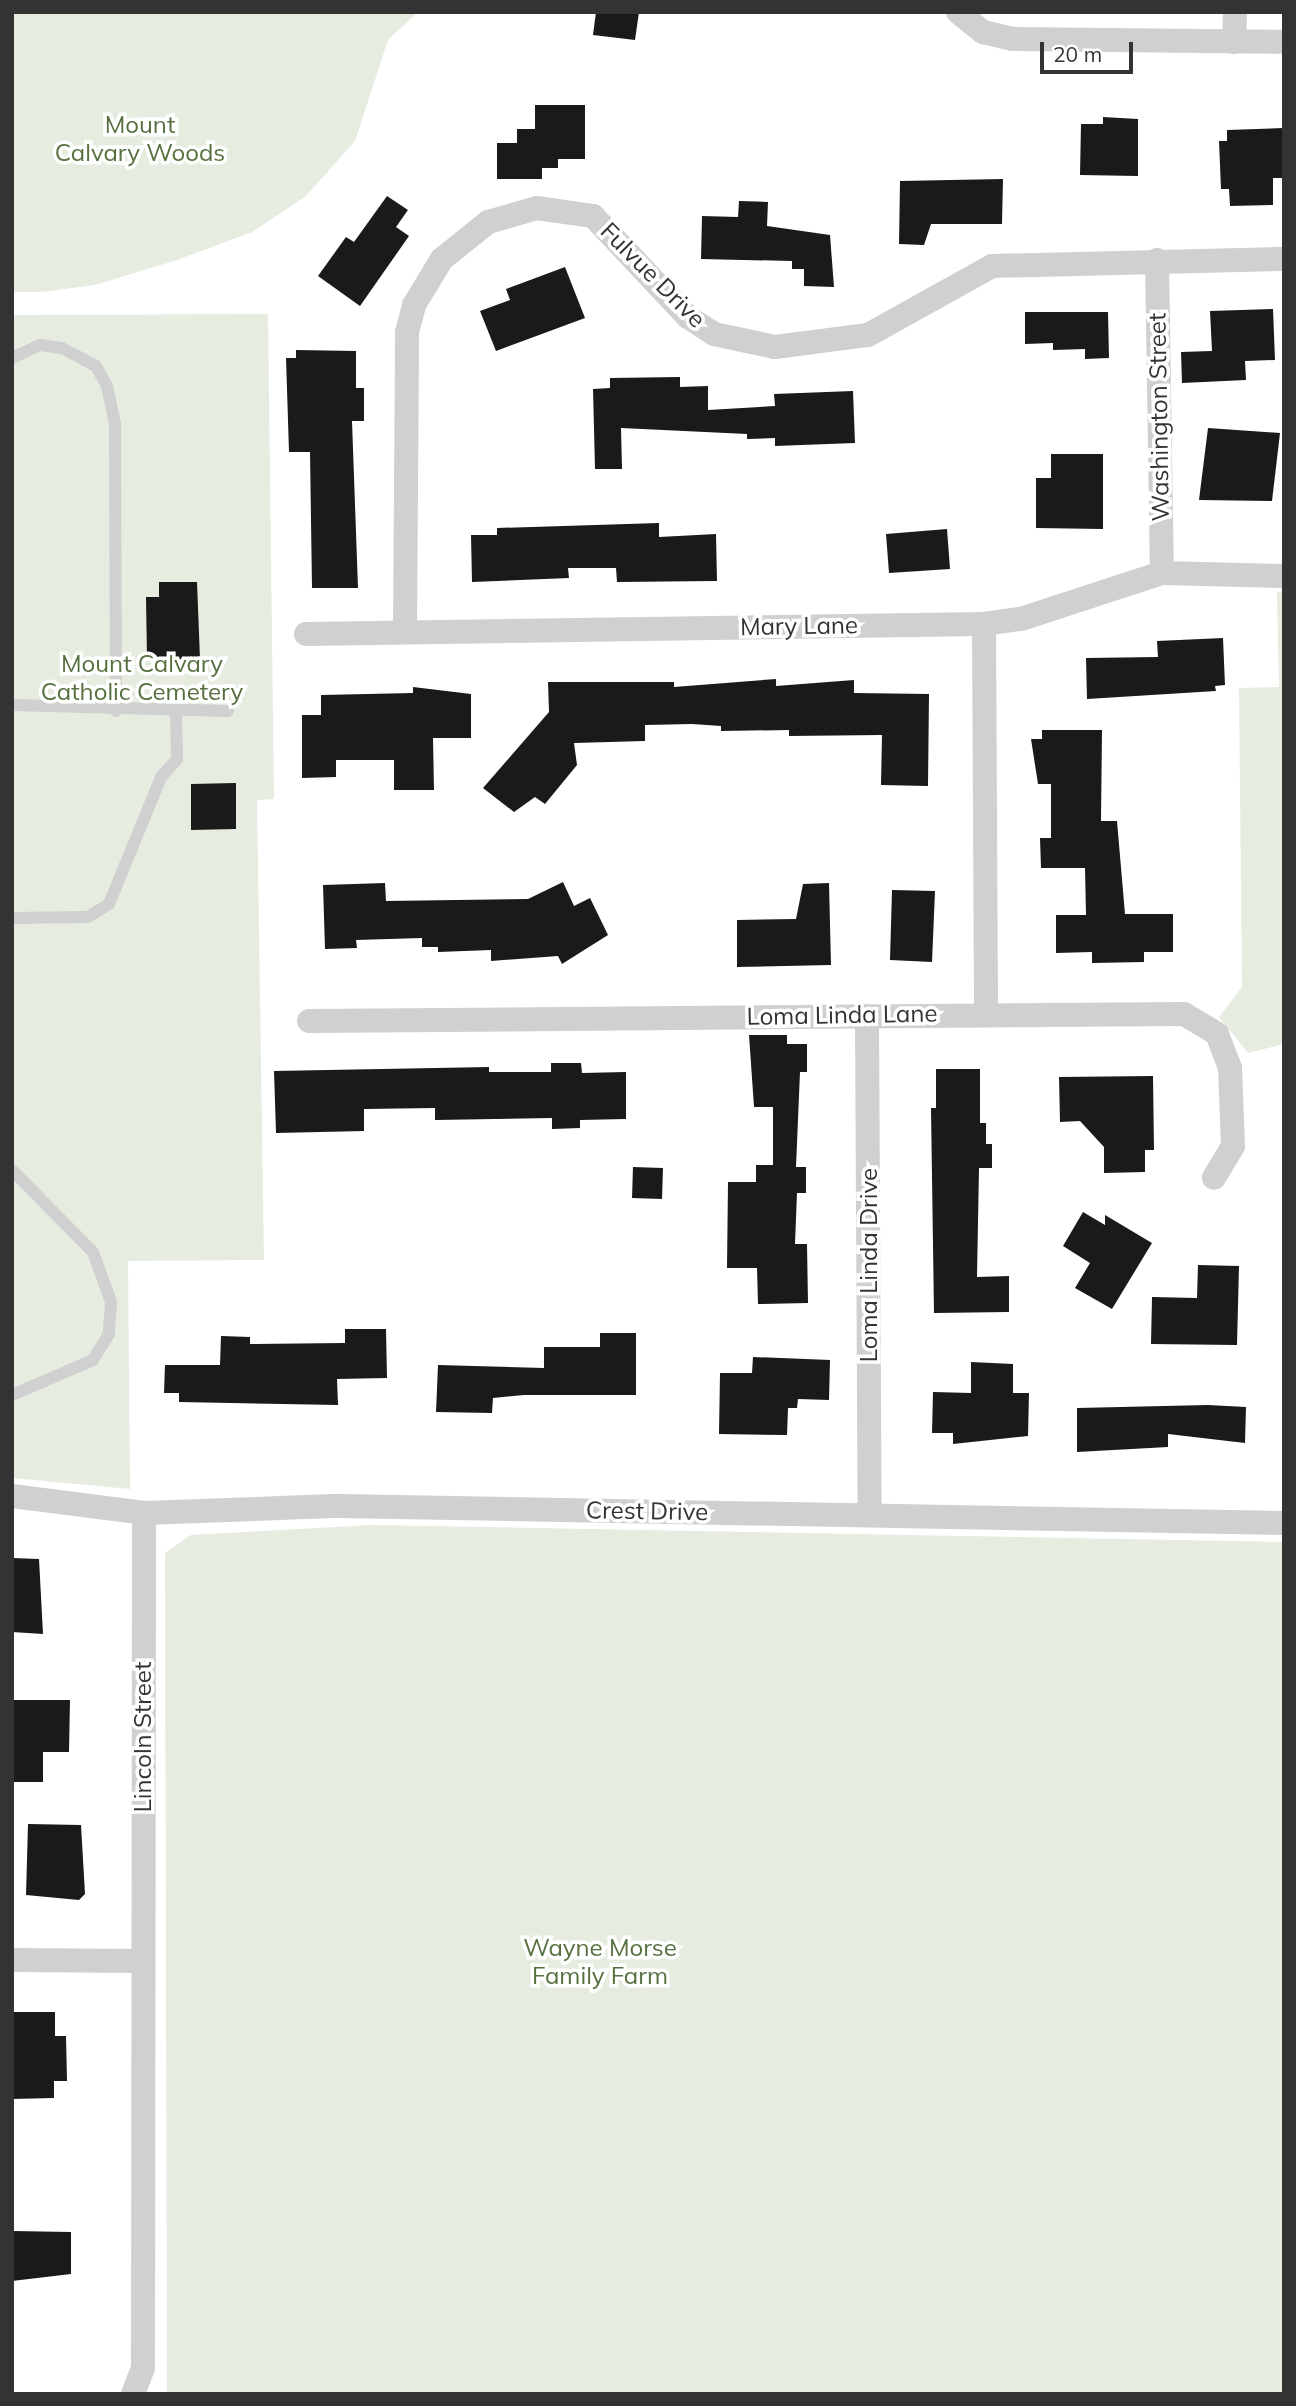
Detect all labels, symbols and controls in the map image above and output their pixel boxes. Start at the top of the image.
scale bar [1044,28,1137,72]
text: 20 m [1053,41,1102,67]
park label: Mount Calvary Woods [55,111,225,167]
street label: Fulvue Drive [595,217,711,333]
street label: Washington Street [1143,312,1175,522]
street label: Mary Lane [740,611,858,641]
park label: Mount Calvary Catholic Cemetery [41,650,243,706]
street label: Loma Linda Lane [746,999,938,1031]
street label: Loma Linda Drive [855,1168,883,1362]
street label: Crest Drive [586,1496,708,1526]
street label: Lincoln Street [129,1662,157,1812]
park label: Wayne Morse Family Farm [523,1934,677,1990]

